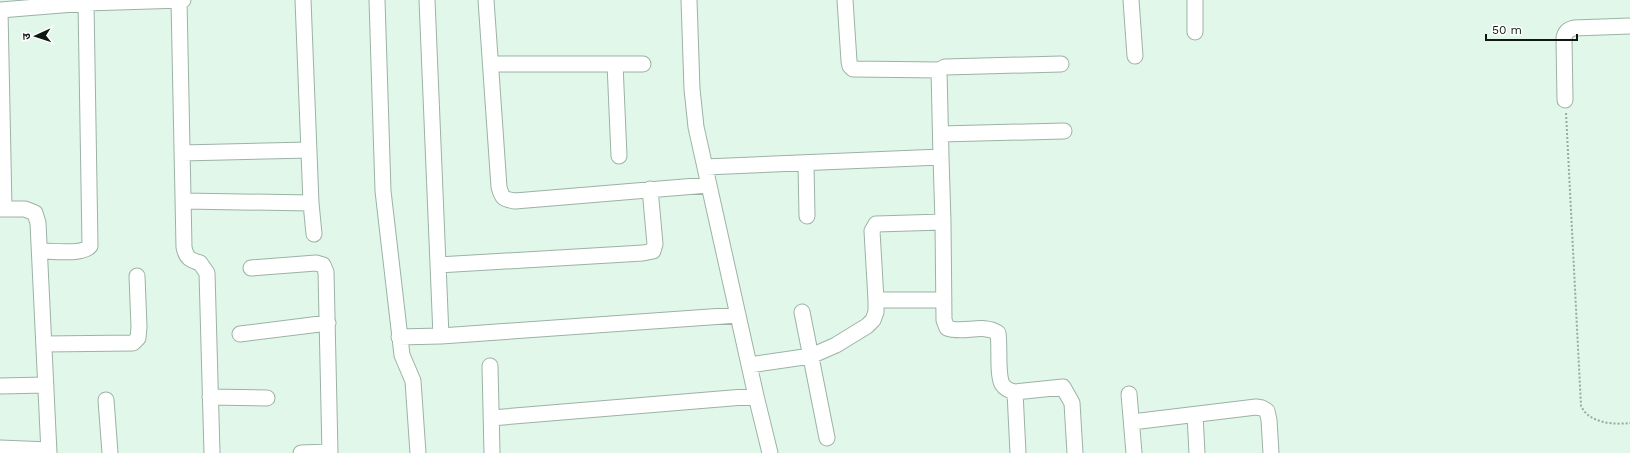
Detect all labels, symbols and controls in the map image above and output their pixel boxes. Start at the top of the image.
north arrow [16,16,56,56]
scale bar [1486,16,1577,42]
text: 50 m [1492,23,1522,37]
text: उ [20,32,33,40]

